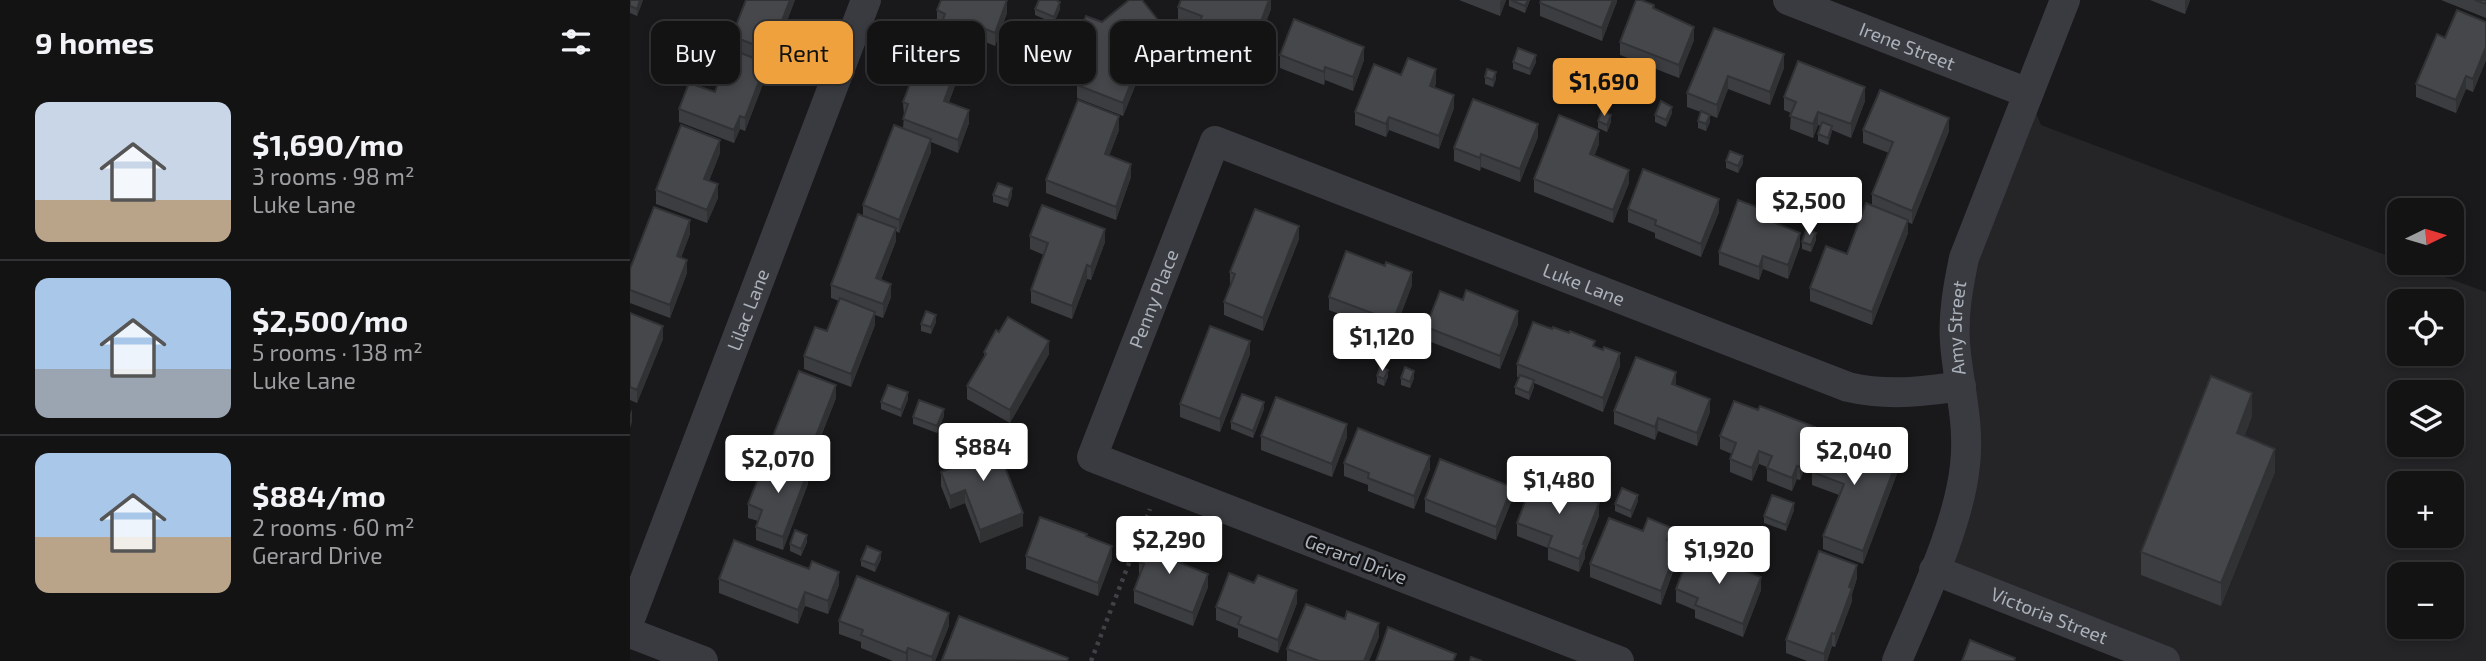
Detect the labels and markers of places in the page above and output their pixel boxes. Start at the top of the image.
pin: $1,690 [1547,58,1661,118]
pin: $2,500 [1752,177,1866,237]
pin: $1,120 [1325,314,1439,373]
pin: $884 [942,424,1024,483]
pin: $2,040 [1797,428,1911,487]
pin: $2,070 [721,435,835,495]
pin: $1,480 [1502,456,1616,516]
pin: $2,290 [1112,516,1226,576]
pin: $1,920 [1662,526,1776,586]

